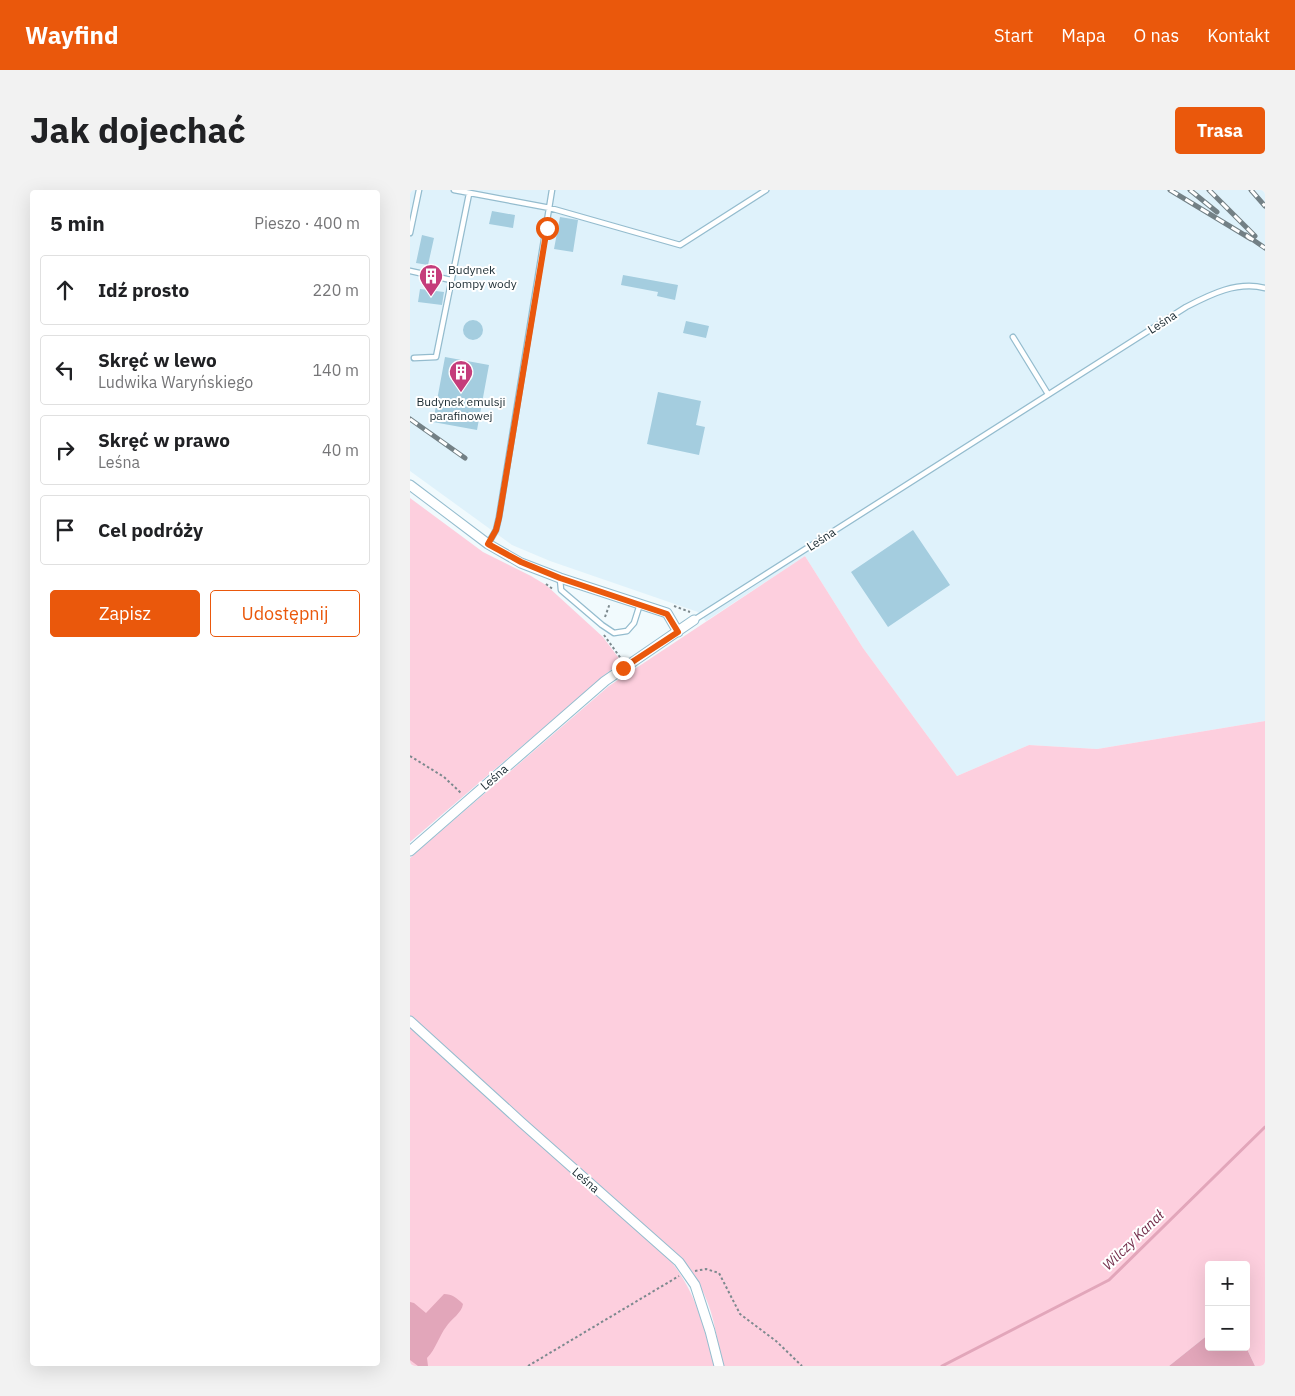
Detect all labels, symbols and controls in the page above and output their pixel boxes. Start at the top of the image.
text: Wayfind [25,19,118,51]
text: Start [994,24,1033,47]
text: Mapa [1061,24,1106,47]
text: O nas [1134,24,1179,47]
text: Kontakt [1207,24,1270,47]
text: Jak dojechać [30,107,246,153]
button: Trasa [1175,107,1265,154]
text: 5 min [50,209,105,237]
text: Pieszo · 400 m [254,213,360,233]
route start [536,217,559,240]
place label: Budynek pompy wody [448,262,517,291]
building icon: Budynek pompy wody [418,263,444,297]
icon: ahead [51,276,79,304]
text: Idź prosto [98,278,189,302]
text: 220 m [312,280,359,300]
street label: Leśna [1145,307,1180,337]
text: Skręć w lewo [98,348,217,372]
icon: left [51,356,79,384]
building icon: Budynek emulsji parafinowej [448,359,474,393]
text: 140 m [312,360,359,380]
text: Ludwika Waryńskiego [98,372,253,392]
place label: Budynek emulsji parafinowej [416,394,506,423]
text: Skręć w prawo [98,428,230,452]
icon: right [51,436,79,464]
text: 40 m [322,440,359,460]
text: Leśna [98,452,140,472]
icon: arrive [51,516,79,544]
text: Cel podróży [98,518,203,542]
street label: Leśna [804,524,839,554]
button: Zapisz [50,590,200,637]
button: Udostępnij [210,590,360,637]
route end [612,657,635,680]
street label: Leśna [477,761,511,793]
street label: Leśna [569,1164,603,1196]
water label: Wilczy Kanał [1098,1205,1168,1274]
map controls [1205,1261,1250,1351]
button: + [1205,1261,1250,1306]
button: − [1205,1306,1250,1351]

